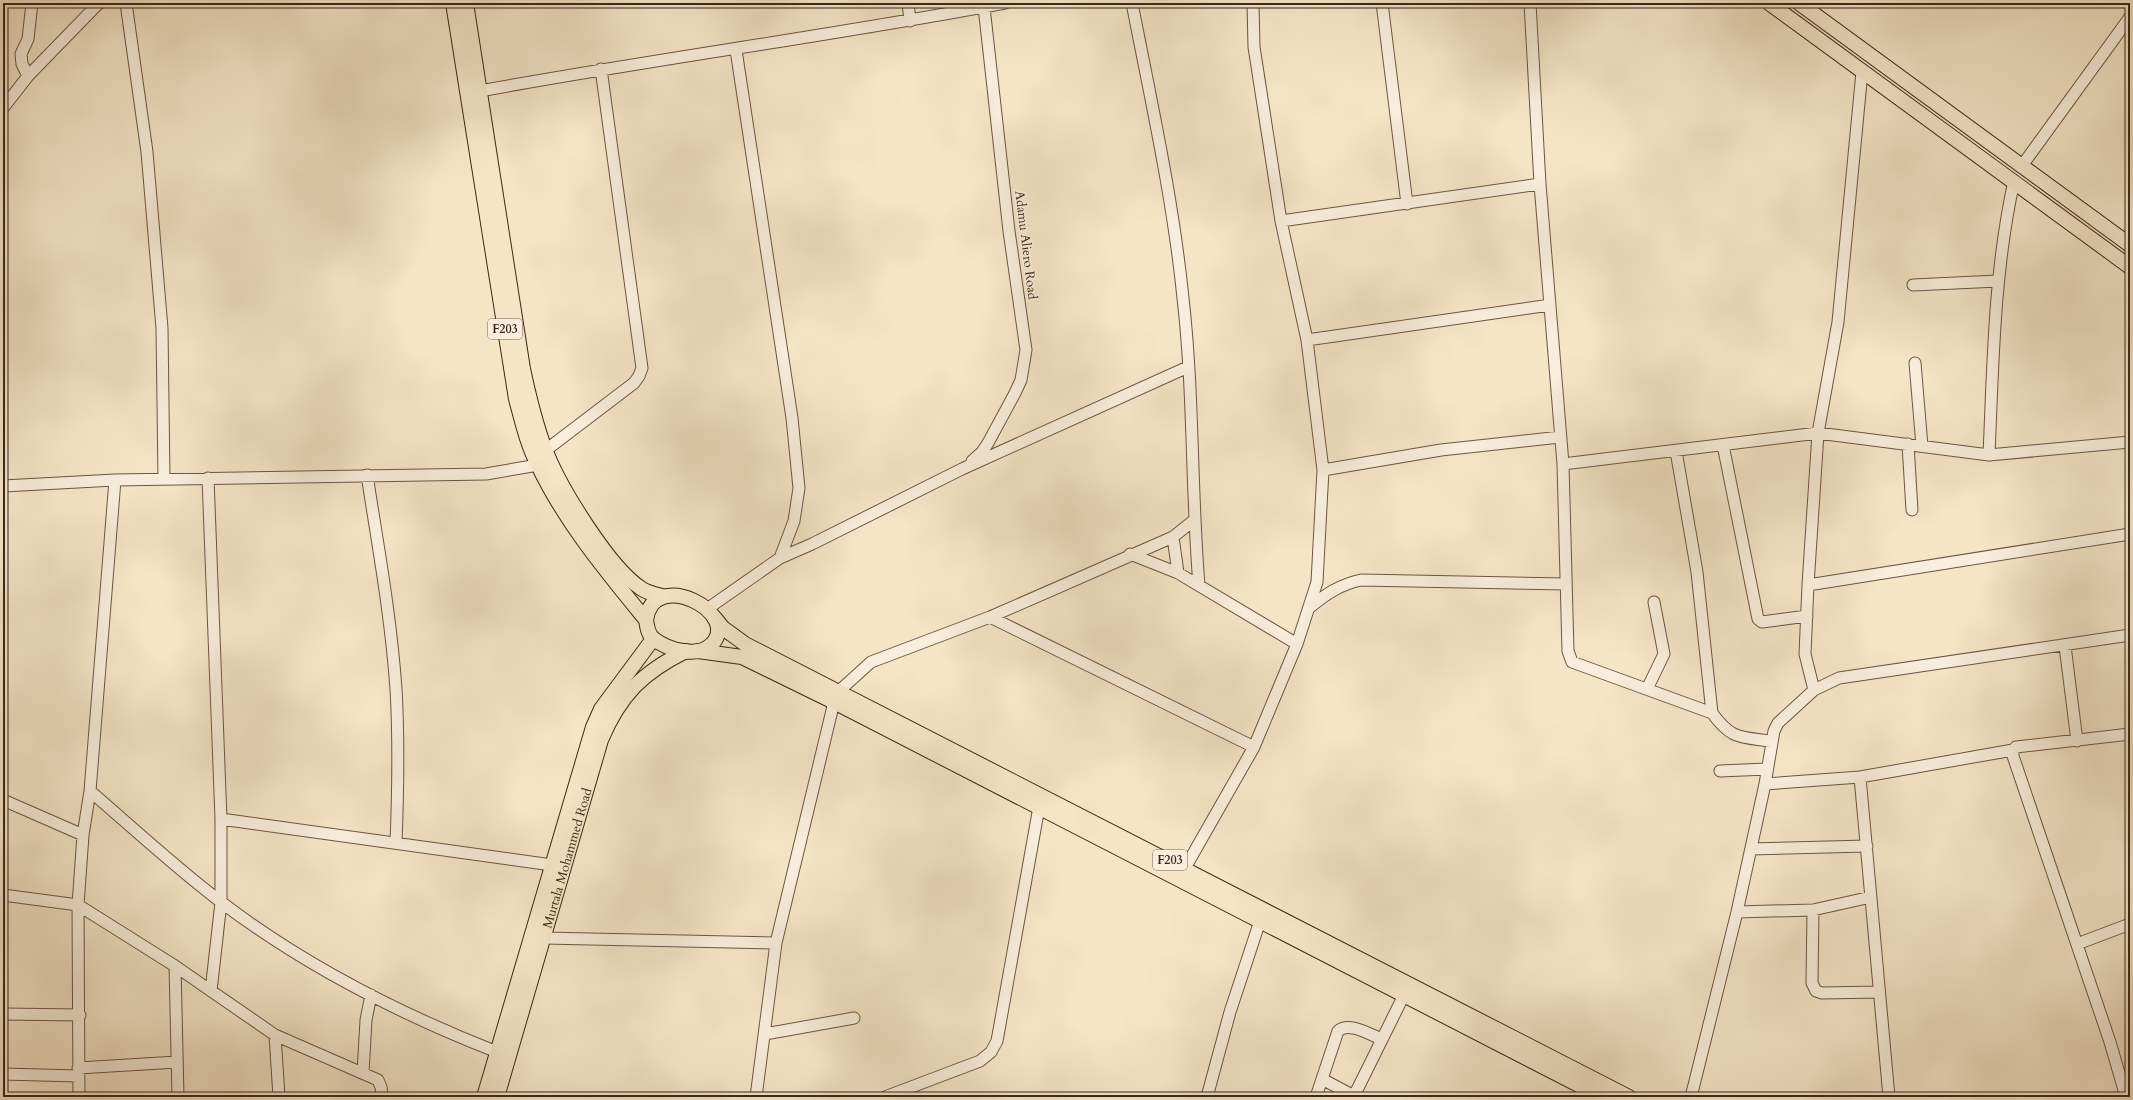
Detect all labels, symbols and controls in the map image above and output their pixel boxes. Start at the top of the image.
street label: Adamu Aliero Road [1010,190,1042,301]
road number: F203 [488,319,522,339]
street label: Murtala Mohammed Road [539,786,597,930]
road number: F203 [1153,850,1187,870]

